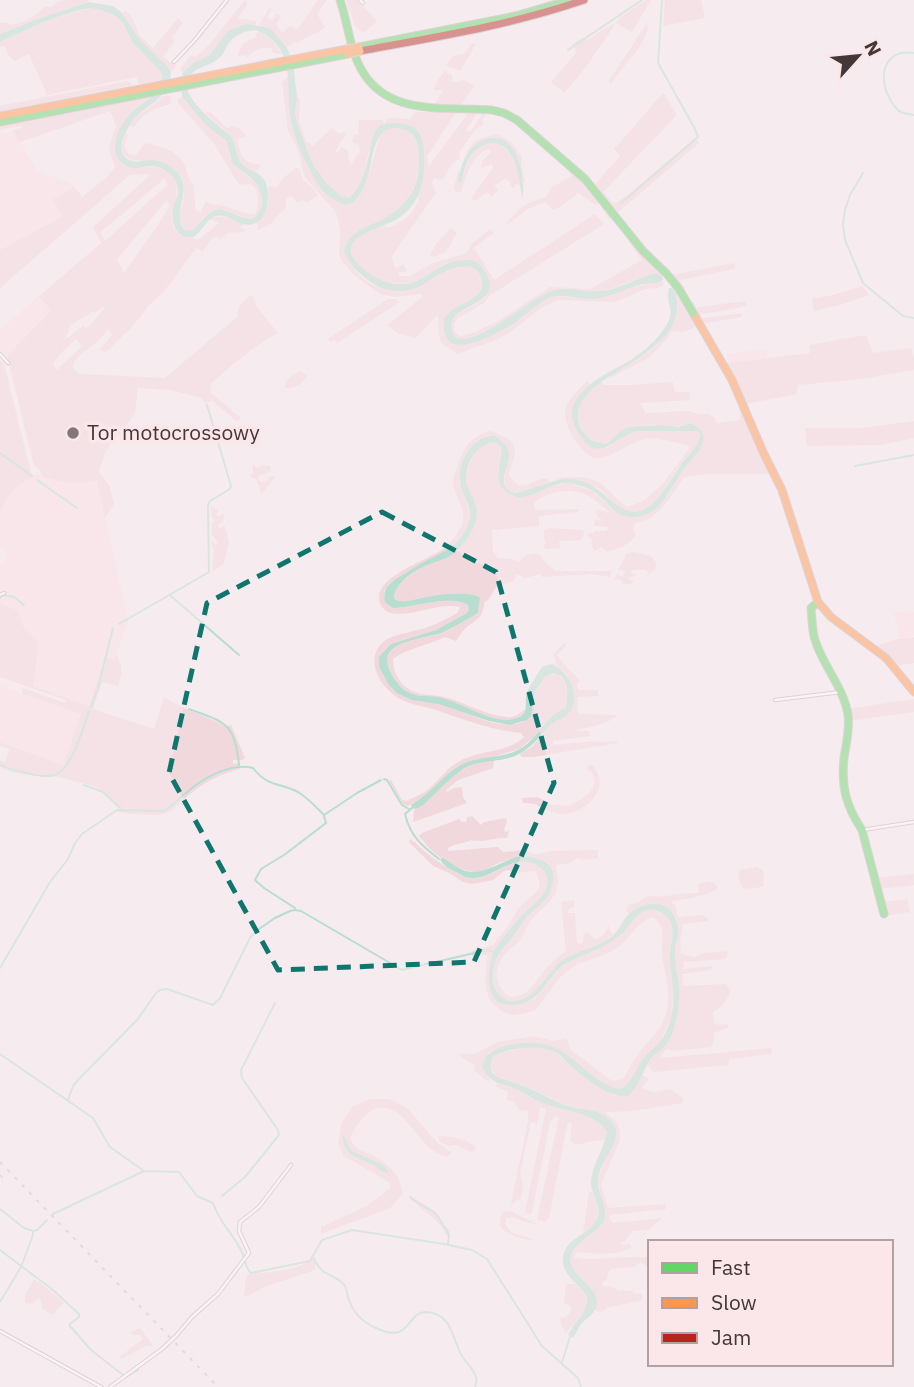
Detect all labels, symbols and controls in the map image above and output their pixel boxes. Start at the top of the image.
north arrow [823,21,893,91]
text: N [859,37,887,60]
place label: Tor motocrossowy [87,418,260,446]
marker: Tor motocrossowy [65,425,81,441]
legend [648,1240,893,1366]
text: Fast [711,1253,751,1281]
text: Slow [711,1288,757,1316]
text: Jam [711,1323,751,1351]

